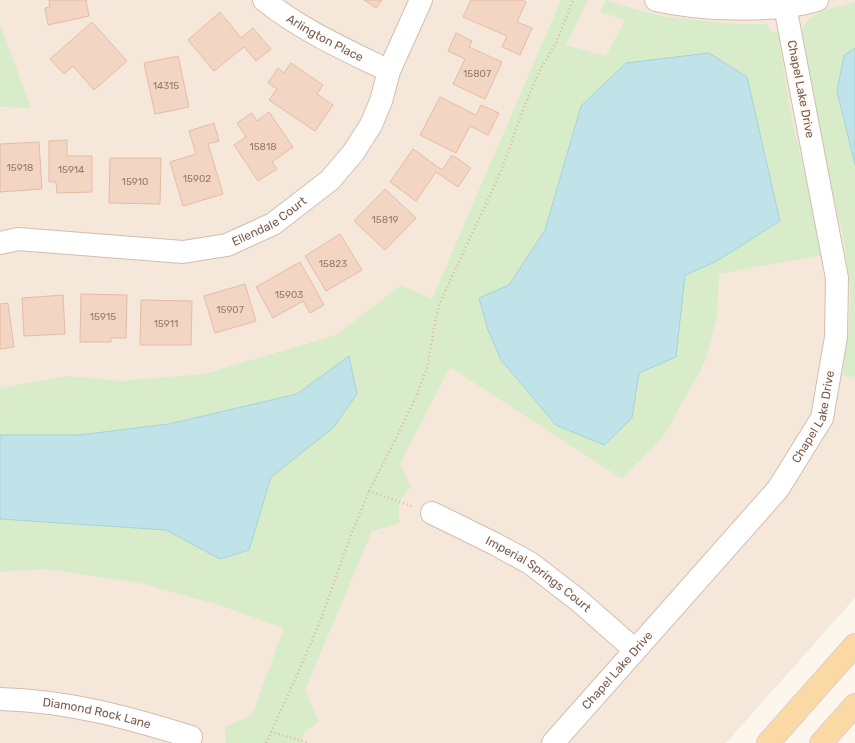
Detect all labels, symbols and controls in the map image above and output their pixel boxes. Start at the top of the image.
street label: Arlington Place [284,11,366,65]
street label: Chapel Lake Drive [785,39,817,139]
house number: 15807 [463,68,491,80]
house number: 14315 [153,80,179,92]
house number: 15818 [249,141,277,153]
house number: 15918 [7,162,33,174]
house number: 15914 [58,164,84,176]
house number: 15902 [183,173,211,185]
house number: 15910 [122,176,148,188]
street label: Ellendale Court [230,194,309,249]
house number: 15819 [372,214,398,226]
house number: 15823 [319,258,347,270]
house number: 15903 [275,289,303,301]
house number: 15907 [216,304,244,316]
house number: 15915 [90,311,116,323]
house number: 15911 [154,318,178,330]
street label: Chapel Lake Drive [789,369,837,466]
street label: Imperial Springs Court [483,533,594,615]
street label: Chapel Lake Drive [579,628,656,712]
street label: Diamond Rock Lane [42,695,153,732]

